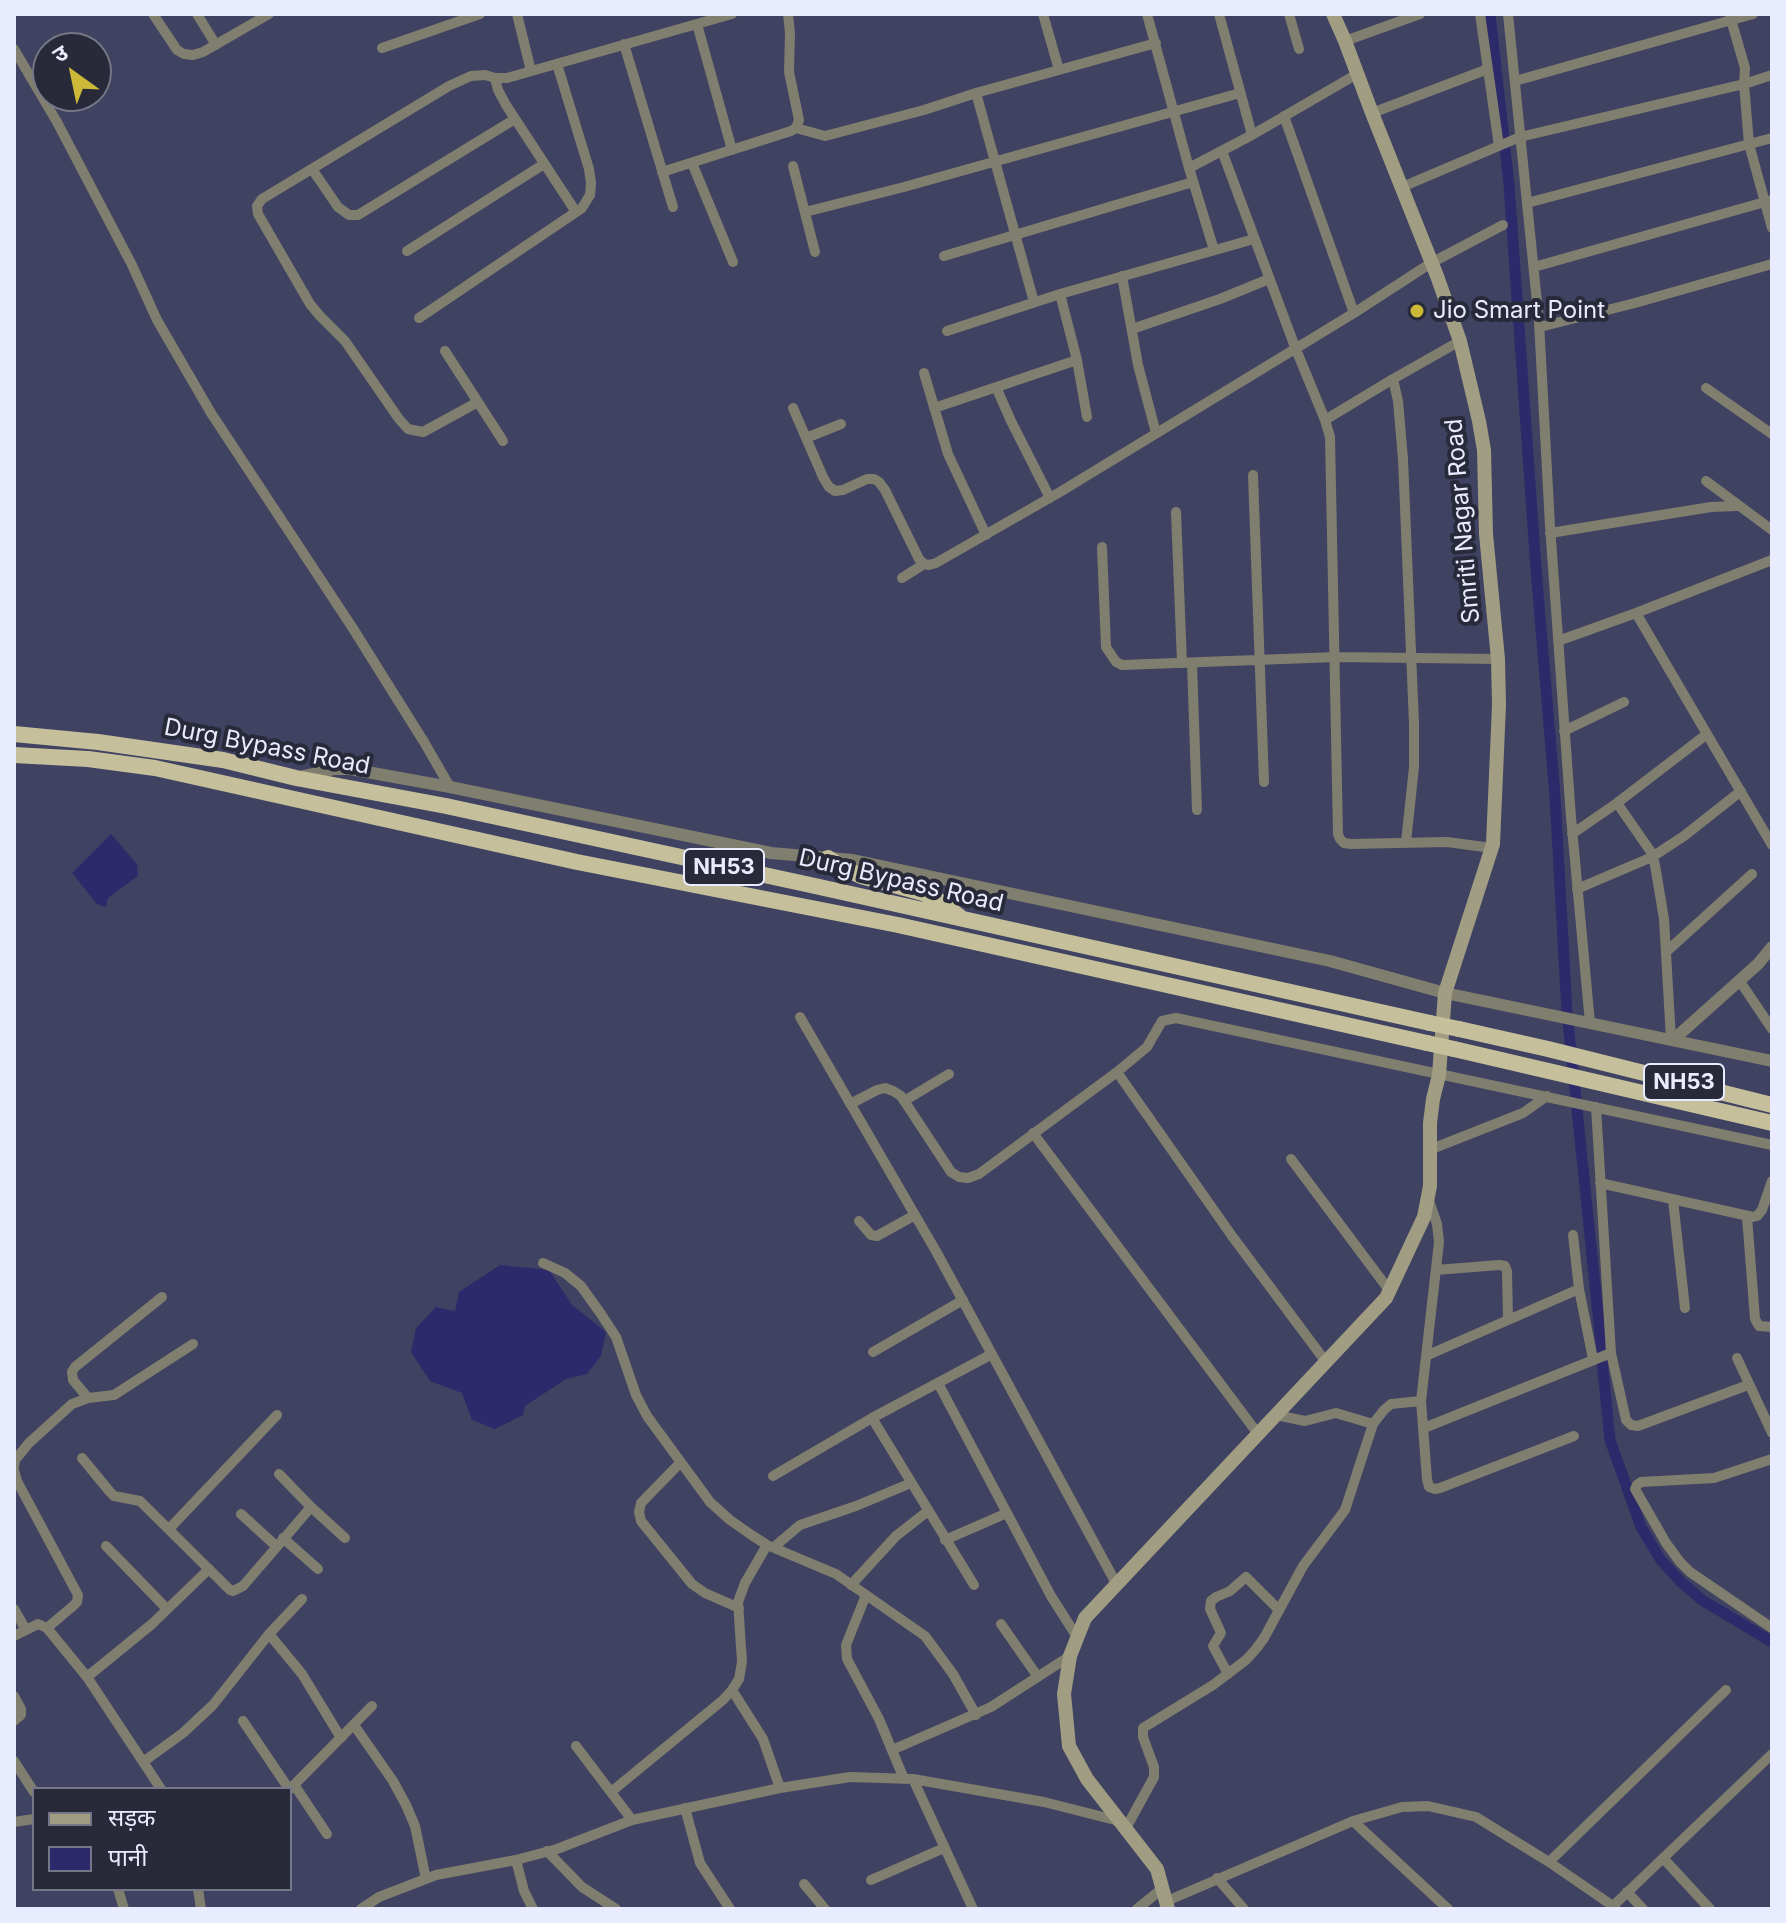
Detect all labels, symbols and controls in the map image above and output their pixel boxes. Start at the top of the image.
north arrow [32,32,112,112]
text: उ [48,39,72,68]
place label: Jio Smart Point [1433,297,1605,325]
marker: Jio Smart Point [1408,302,1426,320]
street label: Smriti Nagar Road [1440,417,1486,625]
street label: Durg Bypass Road [162,713,372,781]
street label: Durg Bypass Road [796,843,1006,919]
road number: NH53 [684,849,764,885]
road number: NH53 [1644,1064,1724,1100]
legend [32,1787,292,1891]
text: सड़क [108,1803,156,1832]
text: पानी [108,1843,147,1872]

